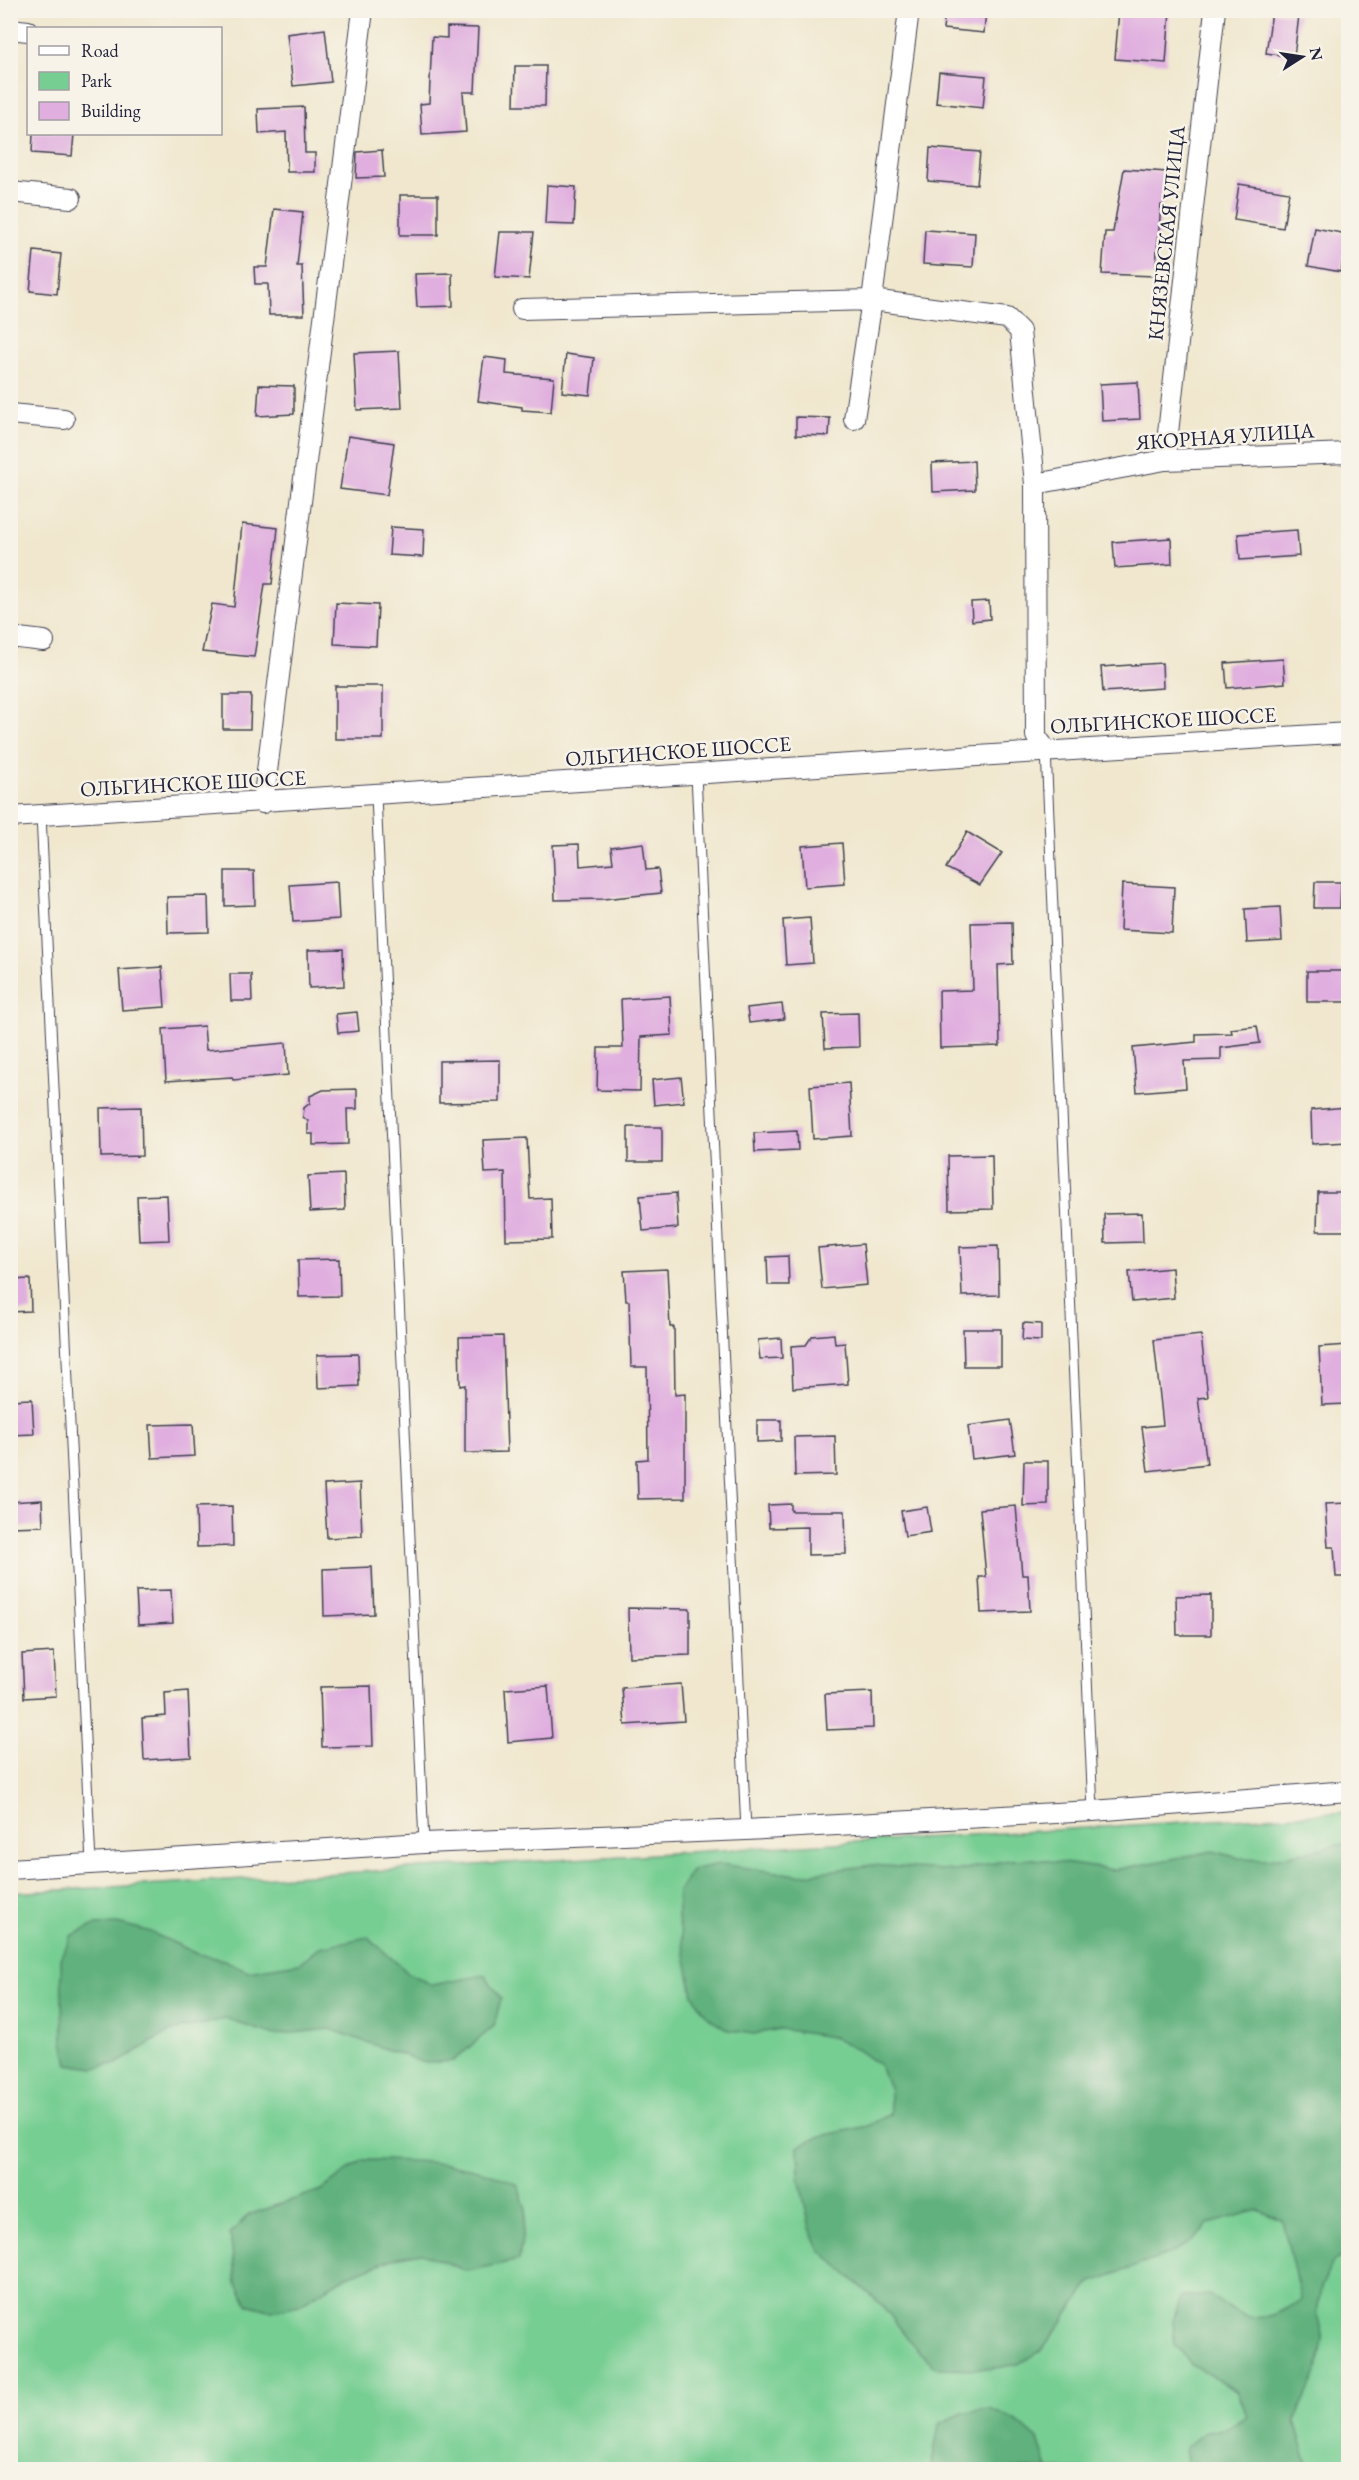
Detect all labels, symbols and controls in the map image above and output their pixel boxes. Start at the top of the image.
legend [27,27,222,135]
north arrow [1272,27,1332,87]
text: Road [81,39,120,62]
text: N [1305,45,1328,63]
text: Park [81,69,112,92]
text: Building [81,99,141,122]
street label: КНЯЗЕВСКАЯ УЛИЦА [1141,124,1191,342]
street label: ЯКОРНАЯ УЛИЦА [1134,416,1316,456]
street label: ОЛЬГИНСКОЕ ШОССЕ [1049,701,1277,739]
street label: ОЛЬГИНСКОЕ ШОССЕ [564,730,792,772]
street label: ОЛЬГИНСКОЕ ШОССЕ [79,764,307,802]

